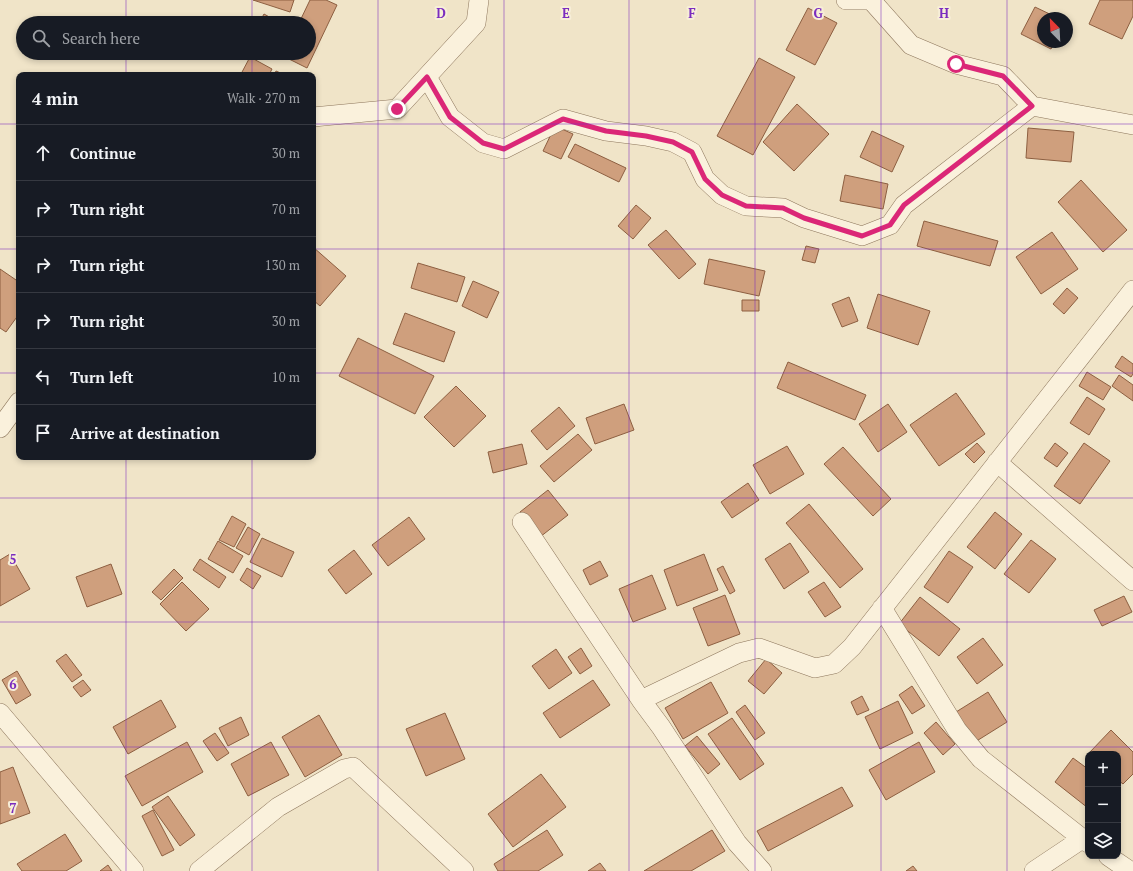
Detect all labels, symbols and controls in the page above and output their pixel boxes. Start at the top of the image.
text: D [436,4,446,22]
text: E [562,4,570,22]
text: F [688,4,696,22]
text: G [813,4,823,22]
text: H [939,4,949,22]
north arrow [1037,12,1073,48]
search box [16,16,316,60]
icon: search [30,27,52,49]
text: Search here [62,28,140,48]
route start [947,55,965,73]
text: 4 min [32,87,79,110]
text: Walk · 270 m [227,89,300,107]
route end [388,100,406,118]
icon: ahead [32,142,54,164]
text: Continue [70,143,136,163]
text: 30 m [272,144,300,162]
icon: right [32,198,54,220]
text: Turn right [70,199,145,219]
text: 70 m [272,200,300,218]
icon: right [32,254,54,276]
text: Turn right [70,255,145,275]
text: 130 m [265,256,300,274]
icon: right [32,310,54,332]
text: Turn right [70,311,145,331]
text: 30 m [272,312,300,330]
icon: left [32,366,54,388]
text: Turn left [70,367,134,387]
text: 10 m [272,368,300,386]
icon: arrive [32,422,54,444]
text: Arrive at destination [70,423,220,443]
text: 5 [9,550,17,568]
text: 6 [9,675,17,693]
map controls [1085,751,1121,859]
button: + [1085,751,1121,787]
button: − [1085,787,1121,823]
text: 7 [9,799,17,817]
button: layers [1085,823,1121,859]

